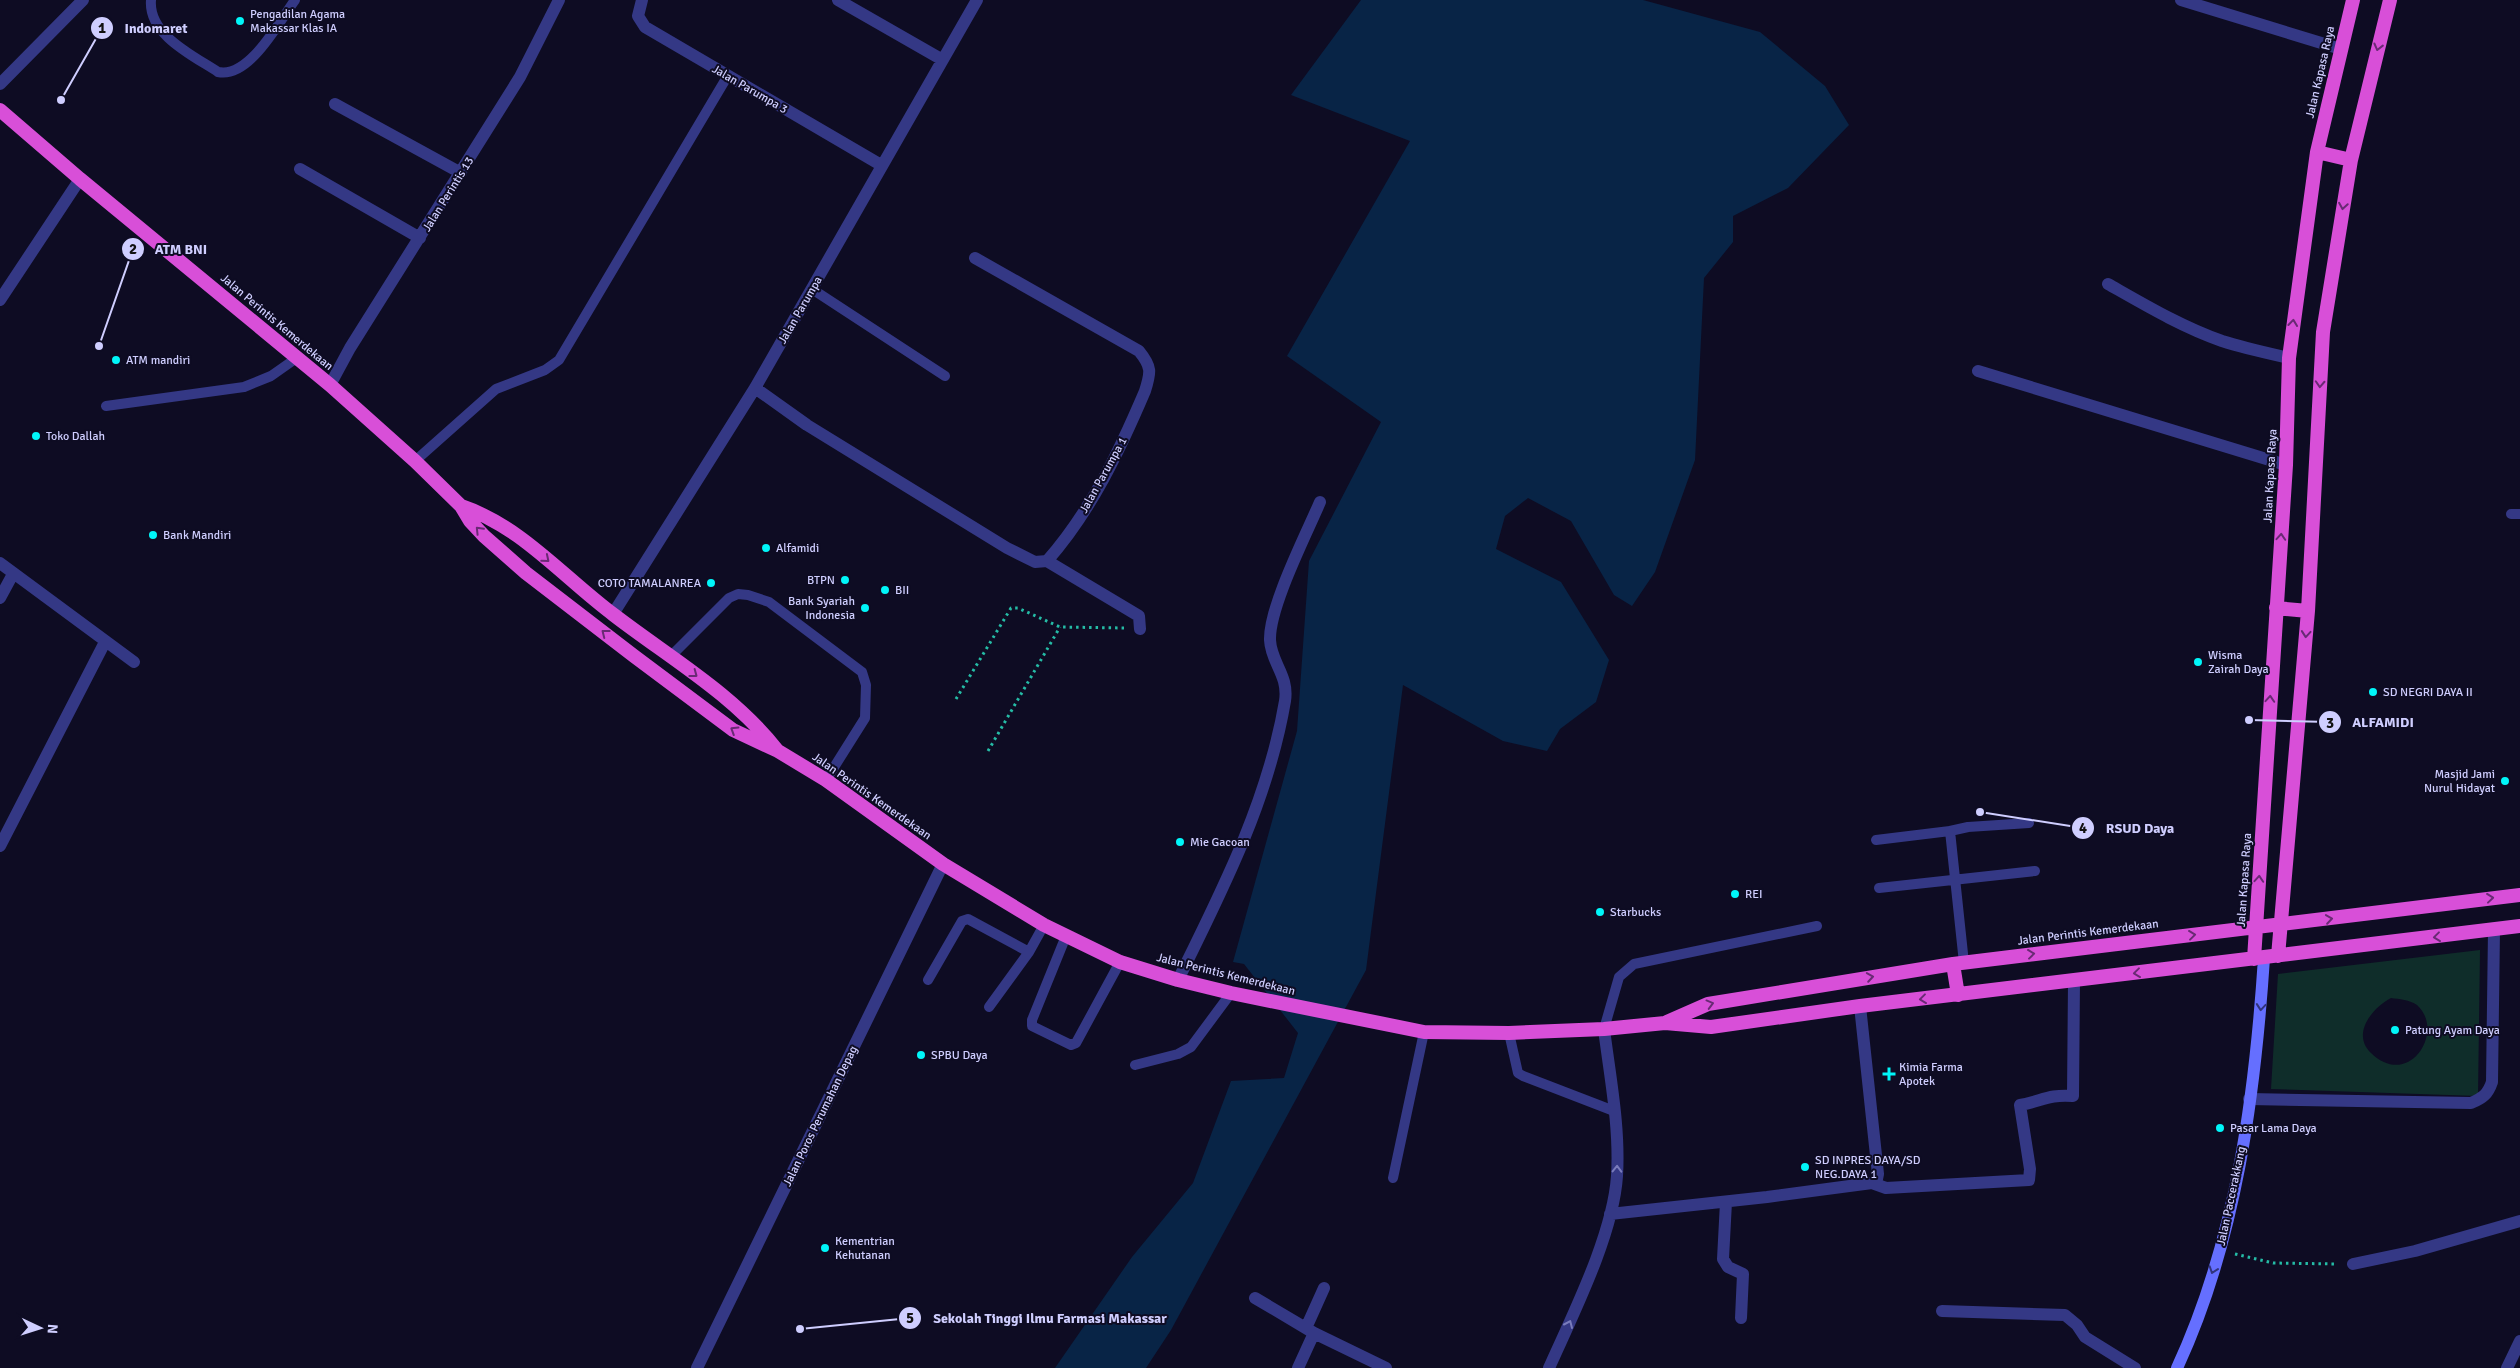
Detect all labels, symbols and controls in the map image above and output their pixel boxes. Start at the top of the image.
place label: Pengadilan Agama Makassar Klas IA [250,7,345,36]
callout: Indomaret [90,14,198,43]
marker: Pengadilan Agama Makassar Klas IA [234,15,246,27]
text: 1 [98,19,106,37]
text: Indomaret [125,20,188,37]
street label: Jalan Kapasa Raya [2303,25,2338,120]
one-way arrow [2373,43,2384,52]
street label: Jalan Parumpa 3 [709,62,790,117]
street label: Jalan Perintis 13 [419,154,477,234]
one-way arrow [2339,202,2349,210]
callout: ATM BNI [120,234,218,263]
text: 2 [129,240,137,258]
text: ATM BNI [155,241,207,258]
street label: Jalan Perintis Kemerdekaan [217,271,336,374]
street label: Jalan Parumpa [775,274,826,347]
one-way arrow [2287,318,2298,326]
place label: ATM mandiri [126,353,190,368]
marker: ATM mandiri [110,354,122,366]
one-way arrow [2314,381,2325,389]
place label: Toko Dallah [46,429,105,444]
street label: Jalan Kapasa Raya [2261,429,2280,523]
marker: Toko Dallah [30,430,42,442]
street label: Jalan Parumpa 1 [1076,435,1131,516]
one-way arrow [476,527,485,536]
place label: Bank Mandiri [163,528,231,543]
marker: Bank Mandiri [147,529,159,541]
one-way arrow [2276,533,2287,541]
place label: Alfamidi [776,541,819,556]
marker: Alfamidi [760,542,772,554]
one-way arrow [540,553,549,561]
place label: BTPN [807,573,835,588]
marker: BTPN [839,574,851,586]
place label: COTO TAMALANREA [598,576,702,591]
marker: COTO TAMALANREA [705,577,717,589]
place label: BII [895,583,909,598]
marker: BII [879,584,891,596]
place label: Bank Syariah Indonesia [788,594,855,623]
marker: Bank Syariah Indonesia [859,602,871,614]
one-way arrow [601,629,610,638]
one-way arrow [2301,630,2312,638]
place label: Wisma Zairah Daya [2208,648,2269,677]
marker: Wisma Zairah Daya [2192,656,2204,668]
one-way arrow [688,669,697,677]
place label: SD NEGRI DAYA II [2383,685,2473,700]
marker: SD NEGRI DAYA II [2367,686,2379,698]
one-way arrow [2265,695,2276,703]
callout: ALFAMIDI [2317,708,2424,737]
text: 3 [2326,714,2334,732]
text: ALFAMIDI [2352,714,2414,731]
one-way arrow [731,727,740,737]
street label: Jalan Perintis Kemerdekaan [809,749,934,843]
place label: Masjid Jami Nurul Hidayat [2424,767,2495,796]
marker: Masjid Jami Nurul Hidayat [2499,775,2511,787]
callout: RSUD Daya [2071,814,2184,843]
text: 4 [2079,819,2087,837]
text: RSUD Daya [2106,820,2174,837]
street label: Jalan Kapasa Raya [2234,833,2255,928]
place label: Mie Gacoan [1190,835,1250,850]
marker: Mie Gacoan [1174,836,1186,848]
one-way arrow [2253,875,2264,883]
place label: REI [1745,887,1763,902]
marker: REI [1729,888,1741,900]
one-way arrow [2486,893,2494,904]
place label: Starbucks [1610,905,1661,920]
marker: Starbucks [1594,906,1606,918]
one-way arrow [2325,914,2333,925]
street label: Jalan Perintis Kemerdekaan [2017,916,2160,949]
one-way arrow [2189,930,2197,941]
one-way arrow [2433,931,2441,941]
one-way arrow [2027,949,2035,960]
street label: Jalan Perintis Kemerdekaan [1155,950,1297,999]
one-way arrow [2132,967,2140,978]
one-way arrow [1867,972,1875,983]
one-way arrow [1919,993,1927,1004]
one-way arrow [1706,1000,1714,1010]
one-way arrow [2256,1003,2267,1011]
place label: Patung Ayam Daya [2405,1023,2500,1038]
marker: Patung Ayam Daya [2389,1024,2401,1036]
street label: Jalan Poros Perumahan Depag [780,1044,861,1189]
place label: SPBU Daya [931,1048,988,1063]
marker: SPBU Daya [915,1049,927,1061]
place label: Kimia Farma Apotek [1899,1060,1963,1089]
marker: Kimia Farma Apotek [1883,1068,1895,1080]
place label: Pasar Lama Daya [2230,1121,2317,1136]
marker: Pasar Lama Daya [2214,1122,2226,1134]
street label: Jalan Paccerakkang [2214,1145,2249,1247]
place label: SD INPRES DAYA/SD NEG.DAYA 1 [1815,1153,1921,1182]
marker: SD INPRES DAYA/SD NEG.DAYA 1 [1799,1161,1811,1173]
one-way arrow [1612,1165,1622,1173]
place label: Kementrian Kehutanan [835,1234,895,1263]
marker: Kementrian Kehutanan [819,1242,831,1254]
one-way arrow [2209,1265,2219,1273]
north arrow [15,1303,65,1353]
callout: Sekolah Tinggi Ilmu Farmasi Makassar [898,1304,1176,1333]
text: 5 [906,1309,914,1327]
text: Sekolah Tinggi Ilmu Farmasi Makassar [933,1310,1167,1327]
one-way arrow [1562,1320,1573,1329]
text: N [44,1323,61,1334]

